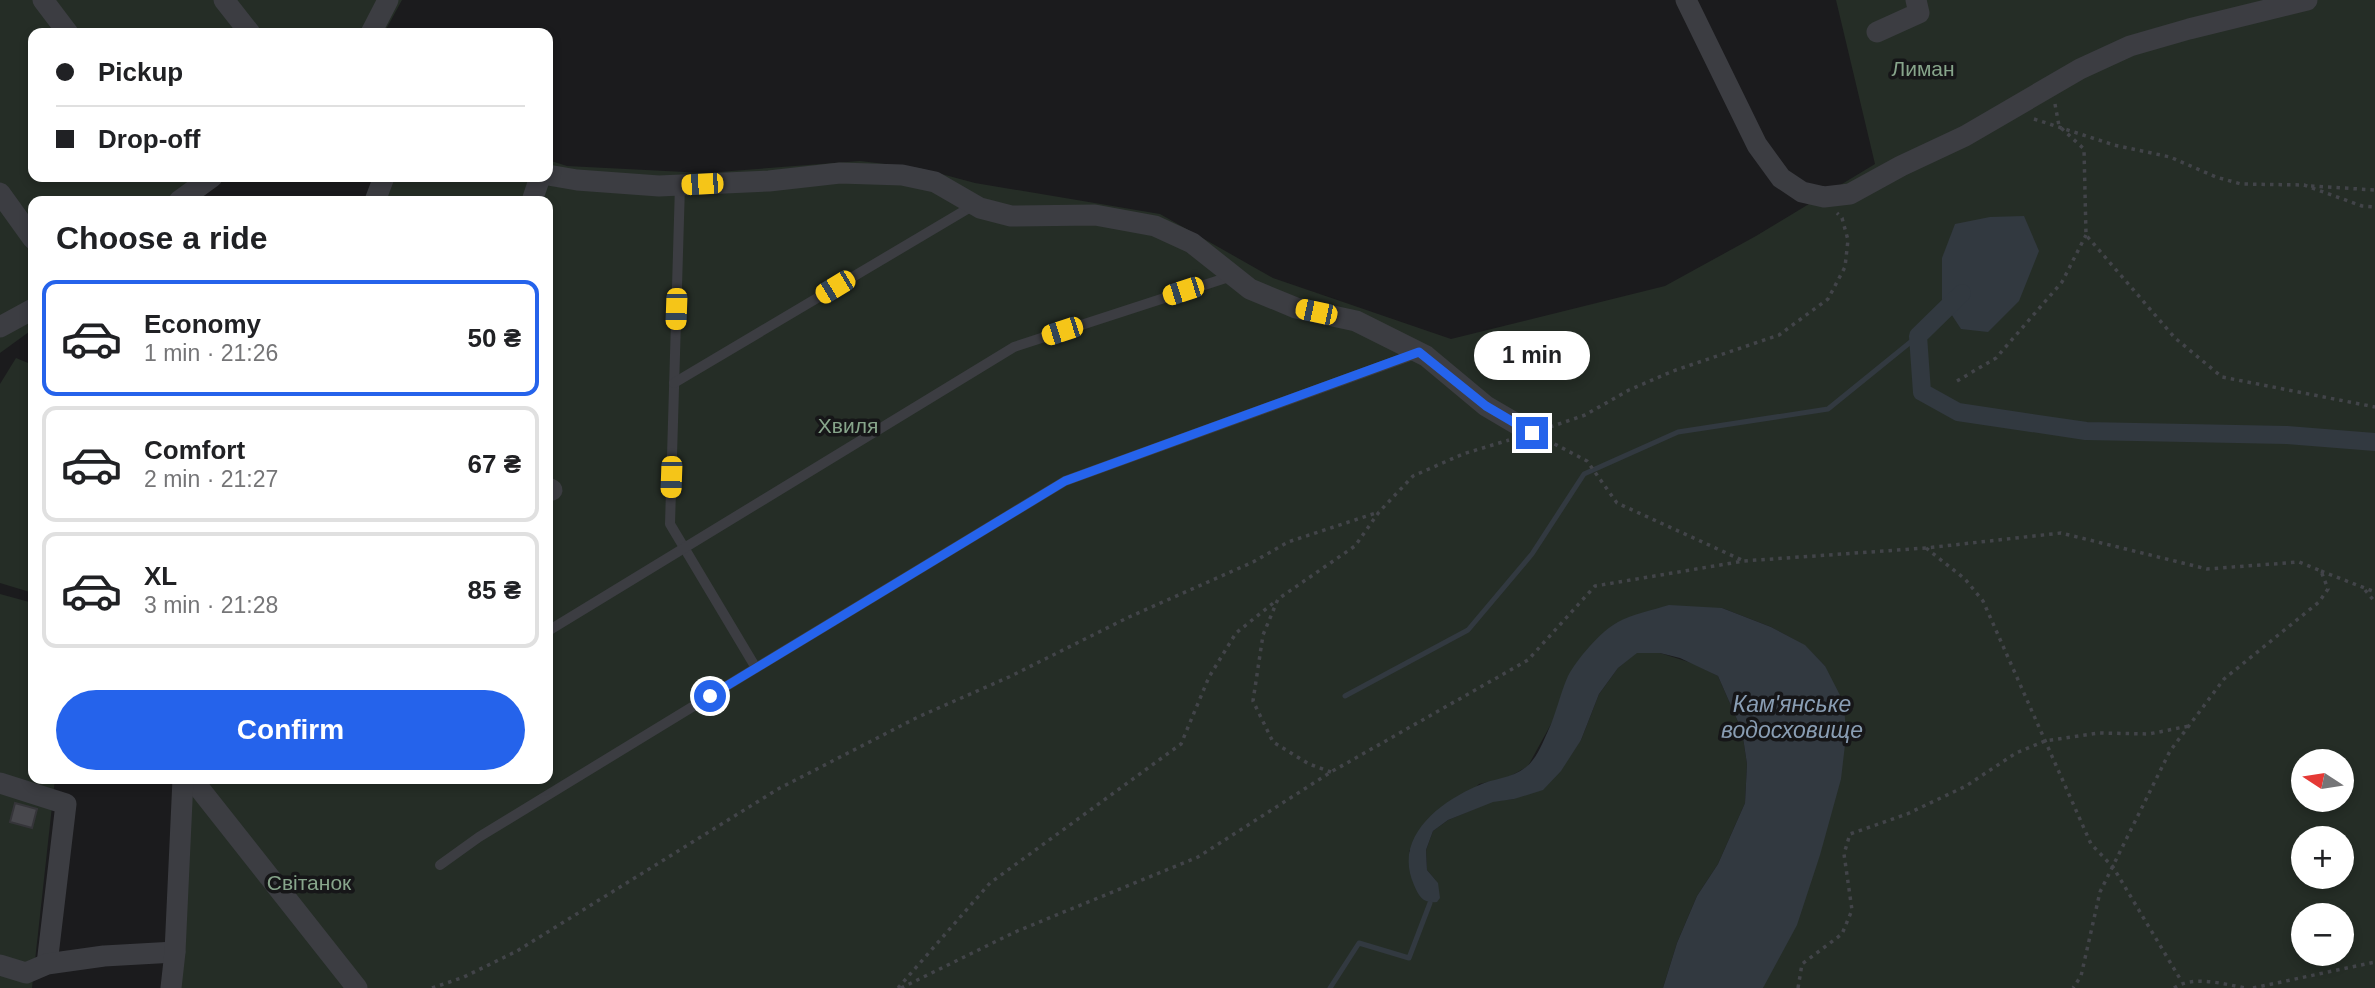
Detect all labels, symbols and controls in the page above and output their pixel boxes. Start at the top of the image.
text: Pickup [98,57,183,87]
park label: Лиман [1891,57,1955,80]
text: Drop-off [98,124,201,154]
car [681,172,724,196]
text: Choose a ride [56,220,268,256]
car [812,267,859,307]
car [1160,275,1207,307]
car [665,288,688,330]
car [1294,297,1339,327]
icon: car [60,307,123,370]
text: Economy [144,309,261,339]
car [1039,315,1086,347]
text: 50 ₴ [468,323,521,353]
callout: 1 min [1474,332,1590,380]
text: 1 min · 21:26 [144,340,278,366]
text: 1 min [1502,342,1562,368]
park label: Хвиля [818,414,878,437]
route end [1516,417,1548,449]
icon: car [60,433,123,496]
text: Comfort [144,435,245,465]
text: 67 ₴ [468,449,521,479]
car [660,456,683,498]
text: 2 min · 21:27 [144,466,278,492]
icon: car [60,559,123,622]
text: XL [144,561,177,591]
text: 85 ₴ [468,575,521,605]
text: 3 min · 21:28 [144,592,278,618]
route start [694,680,726,712]
button: Confirm [56,690,525,770]
water label: Кам'янське водосховище [1721,691,1863,743]
north arrow [2291,749,2354,812]
map controls [2291,749,2354,966]
button: + [2291,826,2354,889]
park label: Світанок [267,871,352,894]
button: − [2291,903,2354,966]

